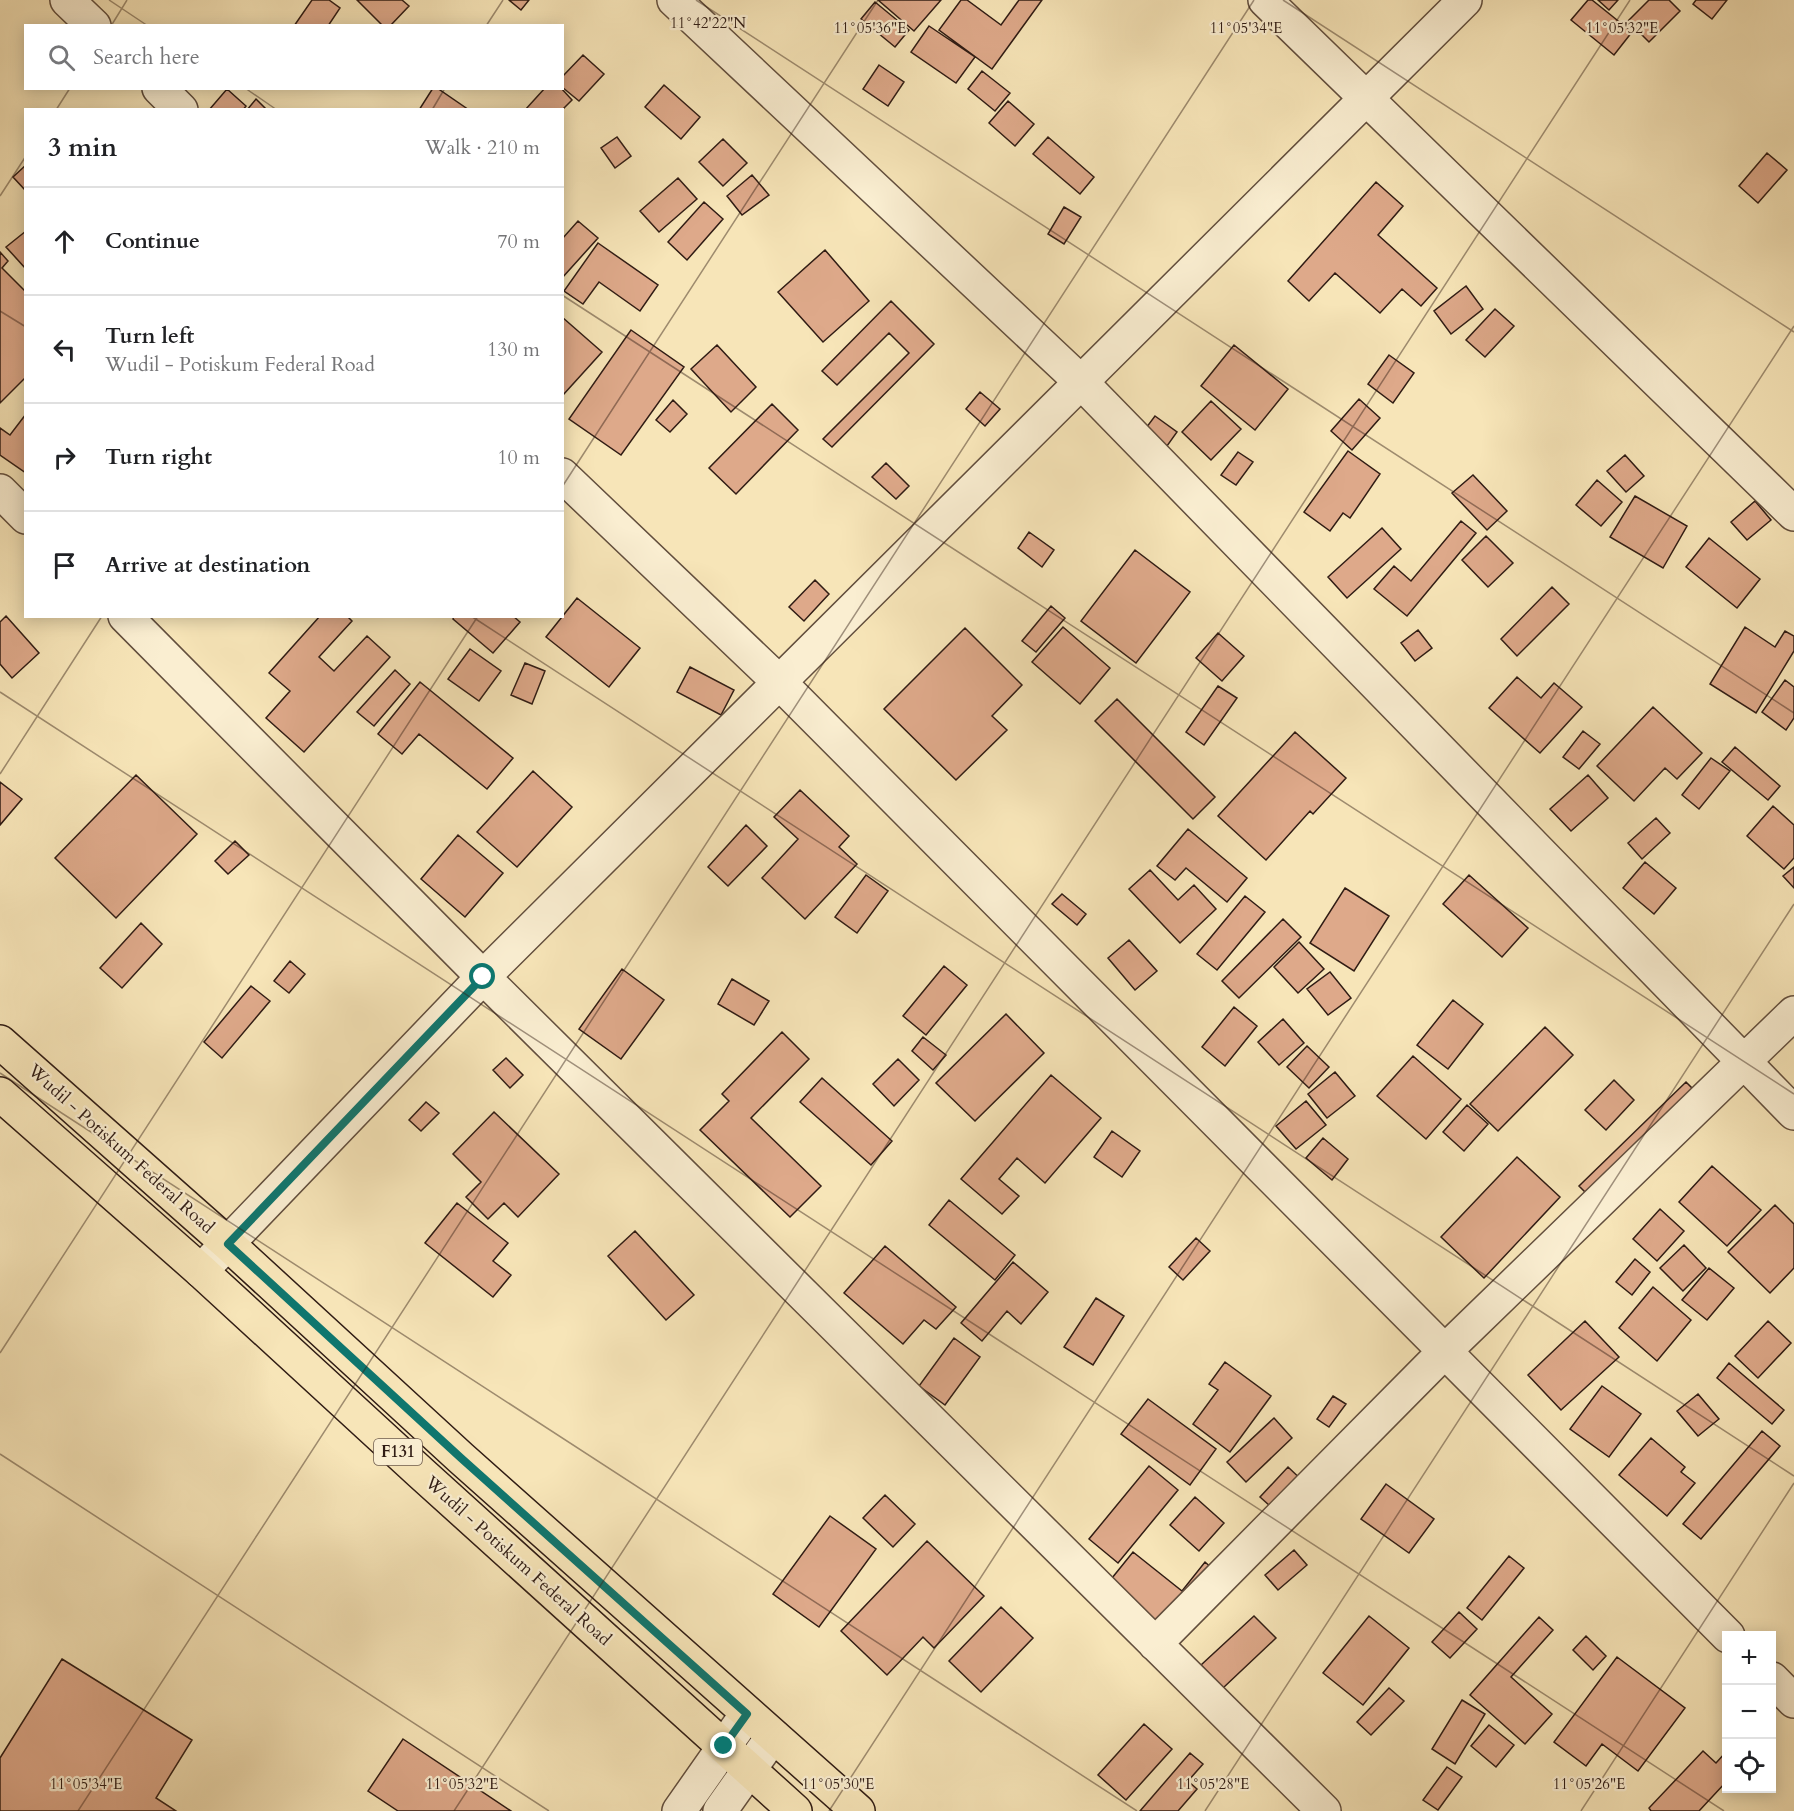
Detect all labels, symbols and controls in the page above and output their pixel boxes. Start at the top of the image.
text: 11°42'22"N [670,13,746,33]
text: 11°05'36"E [834,18,906,38]
text: 11°05'34"E [1210,18,1282,38]
text: 11°05'32"E [1586,18,1658,38]
search box [24,24,564,90]
icon: search [45,41,78,74]
text: Search here [93,42,200,72]
text: 3 min [48,130,117,165]
text: Walk · 210 m [425,134,540,161]
icon: ahead [48,225,81,258]
text: Continue [105,226,200,256]
text: 70 m [497,228,540,255]
text: Turn left [105,321,194,351]
icon: left [48,333,81,366]
text: 130 m [487,336,540,363]
text: Wudil - Potiskum Federal Road [105,351,375,378]
icon: right [48,441,81,474]
text: Turn right [105,442,212,472]
text: 10 m [497,444,540,471]
icon: arrive [48,549,81,582]
text: Arrive at destination [105,550,310,580]
route start [469,963,495,989]
street label: Wudil - Potiskum Federal Road [22,1058,220,1240]
road number: F131 [374,1439,422,1465]
street label: Wudil - Potiskum Federal Road [419,1470,617,1652]
map controls [1722,1631,1776,1793]
button: + [1722,1631,1776,1685]
button: − [1722,1685,1776,1739]
route end [710,1732,736,1758]
button: locate [1722,1739,1776,1793]
text: 11°05'34"E [50,1774,122,1794]
text: 11°05'32"E [426,1774,498,1794]
text: 11°05'30"E [802,1774,874,1794]
text: 11°05'28"E [1177,1774,1249,1794]
text: 11°05'26"E [1553,1774,1625,1794]

